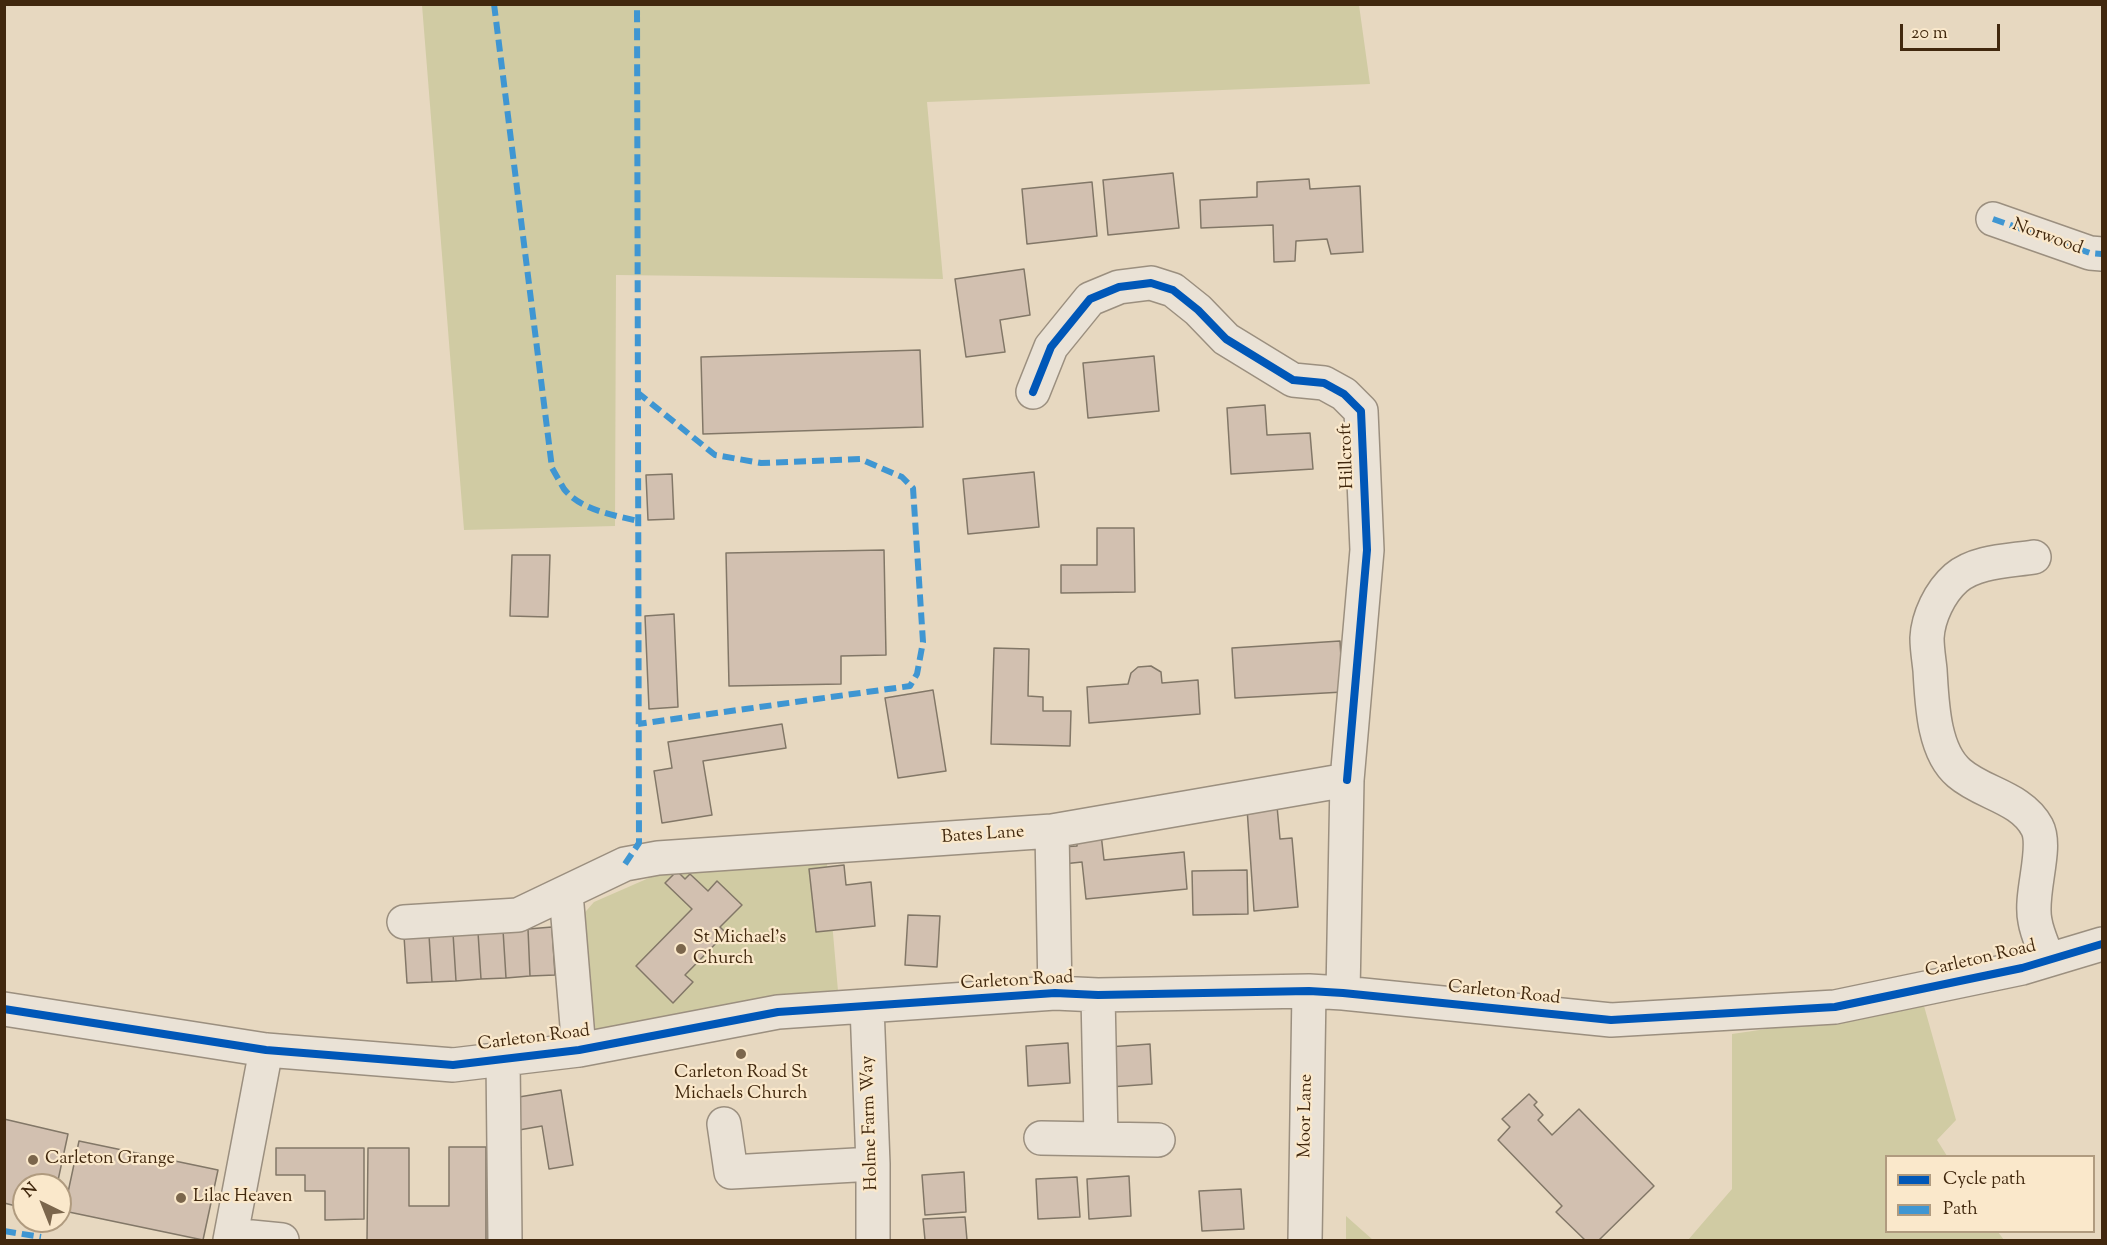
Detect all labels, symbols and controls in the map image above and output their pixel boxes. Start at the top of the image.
scale bar [1903,12,2004,50]
text: 20 m [1911,21,1948,47]
street label: Norwood [2009,215,2085,261]
street label: Hillcroft [1336,422,1360,490]
street label: Bates Lane [941,822,1025,850]
place label: St Michael's Church [693,928,786,970]
street label: Carleton Road [1923,937,2039,983]
marker: St Michael's Church [674,942,688,956]
street label: Carleton Road [960,968,1074,996]
street label: Carleton Road [1447,977,1561,1011]
street label: Carleton Road [477,1021,591,1057]
marker: Carleton Road St Michaels Church [734,1047,748,1061]
street label: Holme Farm Way [858,1055,884,1191]
place label: Carleton Road St Michaels Church [674,1063,808,1106]
street label: Moor Lane [1295,1074,1319,1158]
place label: Carleton Grange [45,1149,175,1171]
marker: Carleton Grange [26,1153,40,1167]
legend [1885,1155,2095,1233]
text: Cycle path [1943,1167,2026,1193]
north arrow [12,1173,72,1233]
text: N [18,1178,43,1204]
place label: Lilac Heaven [193,1187,293,1209]
marker: Lilac Heaven [174,1191,188,1205]
text: Path [1943,1197,1978,1223]

